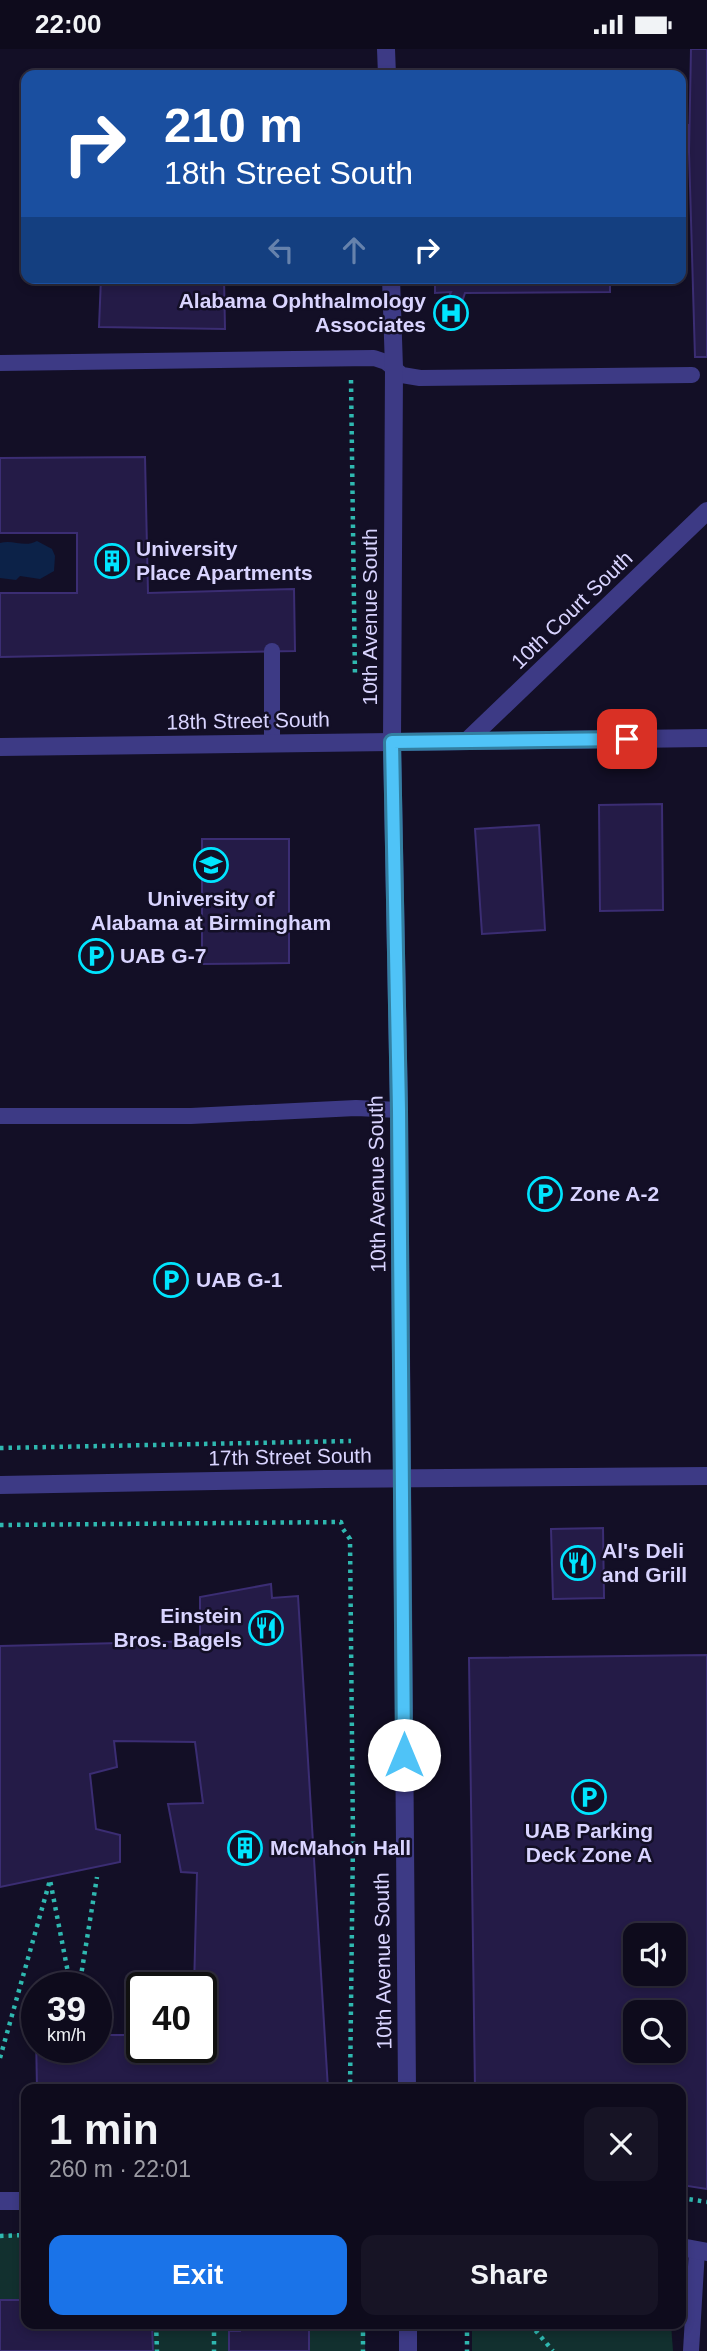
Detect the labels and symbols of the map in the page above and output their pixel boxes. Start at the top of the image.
place label: Alabama Ophthalmology Associates [179,289,426,336]
hospital icon: Alabama Ophthalmology Associates [432,294,470,332]
street label: 10th Avenue South [358,528,381,706]
place label: University Place Apartments [136,537,313,584]
building icon: University Place Apartments [93,542,131,580]
street label: 10th Court South [507,546,637,673]
street label: 18th Street South [166,708,330,733]
pin [597,709,657,769]
school or university icon: University of Alabama at Birmingham [192,846,230,884]
place label: University of Alabama at Birmingham [91,887,331,934]
parking icon: UAB G-7 [77,937,115,975]
place label: UAB G-7 [120,944,206,967]
street label: 10th Avenue South [363,1095,390,1273]
parking icon: Zone A-2 [526,1175,564,1213]
place label: Zone A-2 [570,1182,659,1205]
parking icon: UAB G-1 [152,1261,190,1299]
place label: UAB G-1 [196,1268,283,1291]
street label: 17th Street South [208,1444,372,1469]
place label: Al's Deli and Grill [602,1539,687,1586]
restaurant icon: Al's Deli and Grill [559,1544,597,1582]
place label: Einstein Bros. Bagels [114,1604,242,1651]
restaurant icon: Einstein Bros. Bagels [247,1609,285,1647]
position arrow [367,1718,441,1792]
parking icon: UAB Parking Deck Zone A [570,1778,608,1816]
place label: UAB Parking Deck Zone A [525,1819,653,1866]
building icon: McMahon Hall [226,1829,264,1867]
place label: McMahon Hall [270,1836,411,1859]
street label: 10th Avenue South [369,1872,396,2050]
speed limit sign: 40 [126,1972,217,2063]

